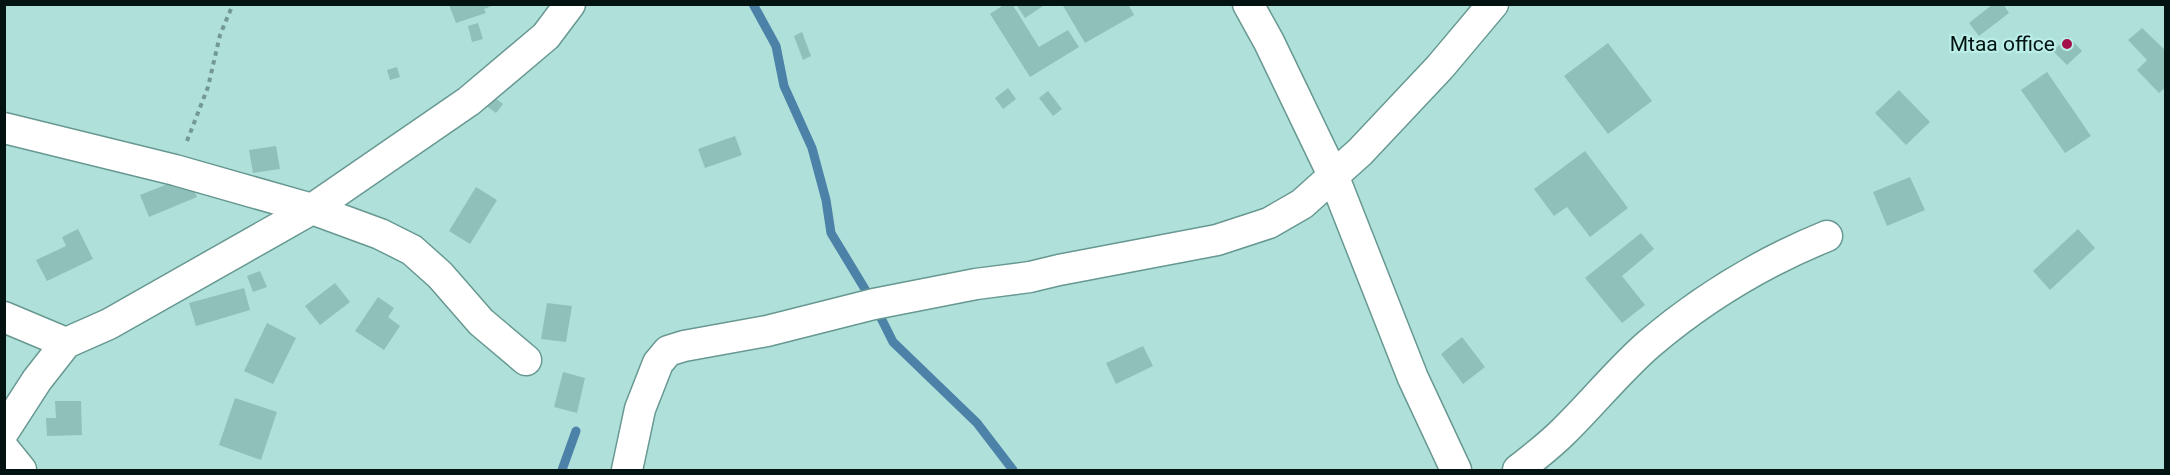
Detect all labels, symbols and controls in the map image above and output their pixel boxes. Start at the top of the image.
place label: Mtaa office [1950,32,2055,56]
marker: Mtaa office [2060,37,2074,51]

